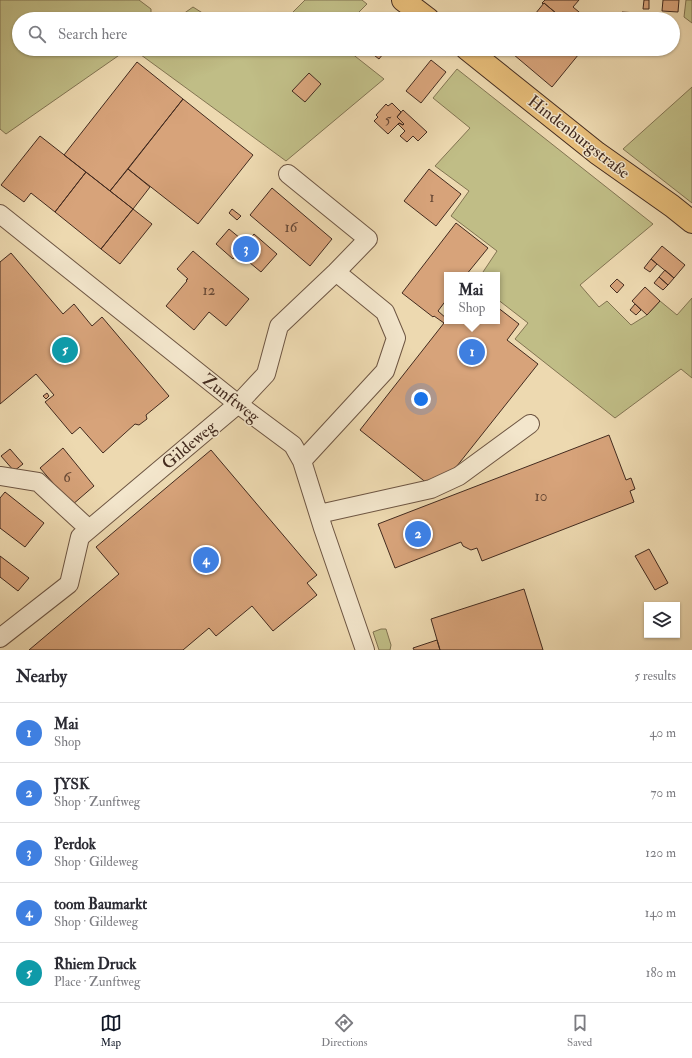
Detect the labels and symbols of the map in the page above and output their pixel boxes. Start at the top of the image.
street label: Hindenburgstraße [524,91,634,183]
house number: 5 [385,110,392,129]
house number: 1 [429,188,435,207]
house number: 16 [285,218,299,237]
pin: 3 [233,234,259,264]
house number: 12 [203,281,216,300]
pin: 5 [52,335,78,365]
pin: 1 [459,337,485,367]
street label: Zunftweg [198,369,264,427]
your location [411,389,431,409]
street label: Gildeweg [158,416,221,474]
house number: 6 [63,468,72,487]
house number: 10 [535,487,547,506]
pin: 2 [405,519,431,549]
pin: 4 [193,545,219,575]

